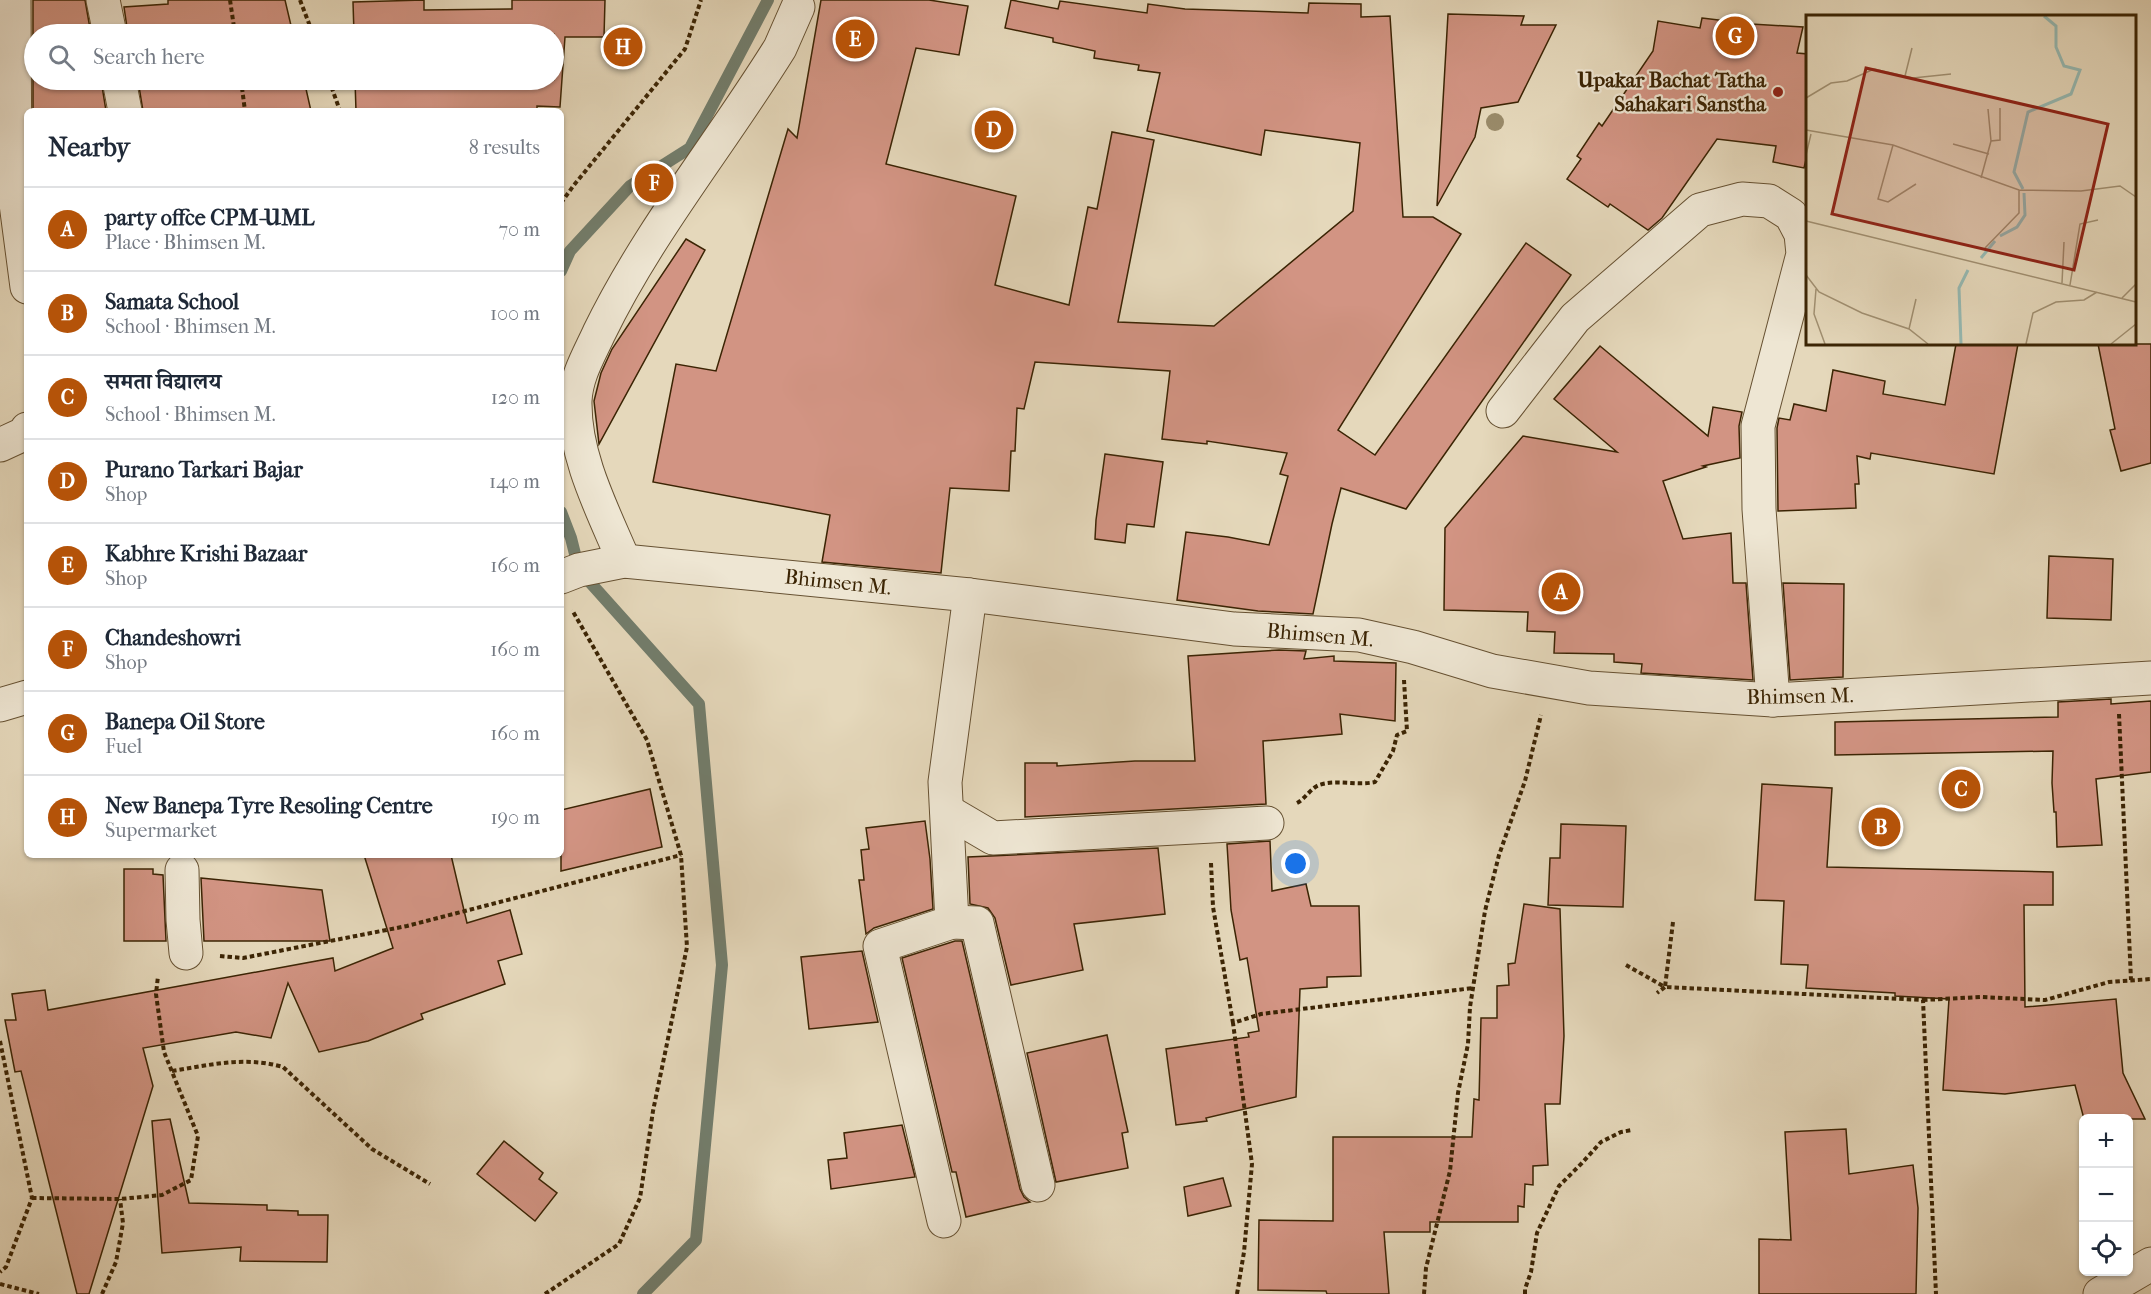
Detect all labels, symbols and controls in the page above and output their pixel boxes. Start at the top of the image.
pin: G [1716,14,1754,58]
inset map [1806,15,2136,345]
pin: E [836,16,874,62]
search box [24,24,564,90]
pin: H [604,24,642,70]
icon: search [45,41,78,74]
text: Search here [93,44,205,70]
place label: Upakar Bachat Tatha Sahakari Sanstha [1577,68,1767,116]
marker: Upakar Bachat Tatha Sahakari Sanstha [1771,85,1785,99]
pin: D [974,108,1014,152]
text: Nearby [48,132,130,163]
text: 8 results [469,136,540,159]
pin: F [634,160,674,206]
text: party offce CPM-UML [105,205,315,231]
text: A [61,218,74,241]
text: 70 m [498,218,540,241]
text: Place · Bhimsen M. [105,231,265,254]
text: Samata School [105,289,239,315]
text: B [61,302,74,325]
text: 100 m [490,302,540,325]
text: School · Bhimsen M. [105,315,276,338]
text: समता विद्यालय [105,369,221,395]
text: C [61,386,74,409]
text: 120 m [491,386,540,409]
text: School · Bhimsen M. [105,403,276,426]
text: Purano Tarkari Bajar [105,457,303,483]
text: D [60,470,75,493]
text: 140 m [489,470,540,493]
text: Shop [105,483,147,506]
text: Kabhre Krishi Bazaar [105,541,307,567]
text: E [61,554,74,577]
text: 160 m [490,554,540,577]
street label: Bhimsen M. [783,564,893,600]
text: Shop [105,567,147,590]
pin: A [1542,570,1580,614]
street label: Bhimsen M. [1266,618,1374,652]
text: Chandeshowri [105,625,241,651]
text: F [62,638,73,661]
text: 160 m [490,638,540,661]
text: Shop [105,651,147,674]
street label: Bhimsen M. [1746,683,1854,709]
text: Banepa Oil Store [105,709,265,735]
text: G [60,722,75,745]
text: 160 m [490,722,540,745]
text: Fuel [105,735,142,758]
pin: C [1942,766,1980,812]
text: New Banepa Tyre Resoling Centre [105,793,433,819]
pin: B [1862,804,1900,850]
text: H [60,806,75,829]
text: 190 m [490,806,540,829]
text: Supermarket [105,819,217,842]
your location [1281,849,1310,878]
map controls [2079,1114,2133,1276]
button: + [2079,1114,2133,1168]
button: − [2079,1168,2133,1222]
button: locate [2079,1222,2133,1276]

